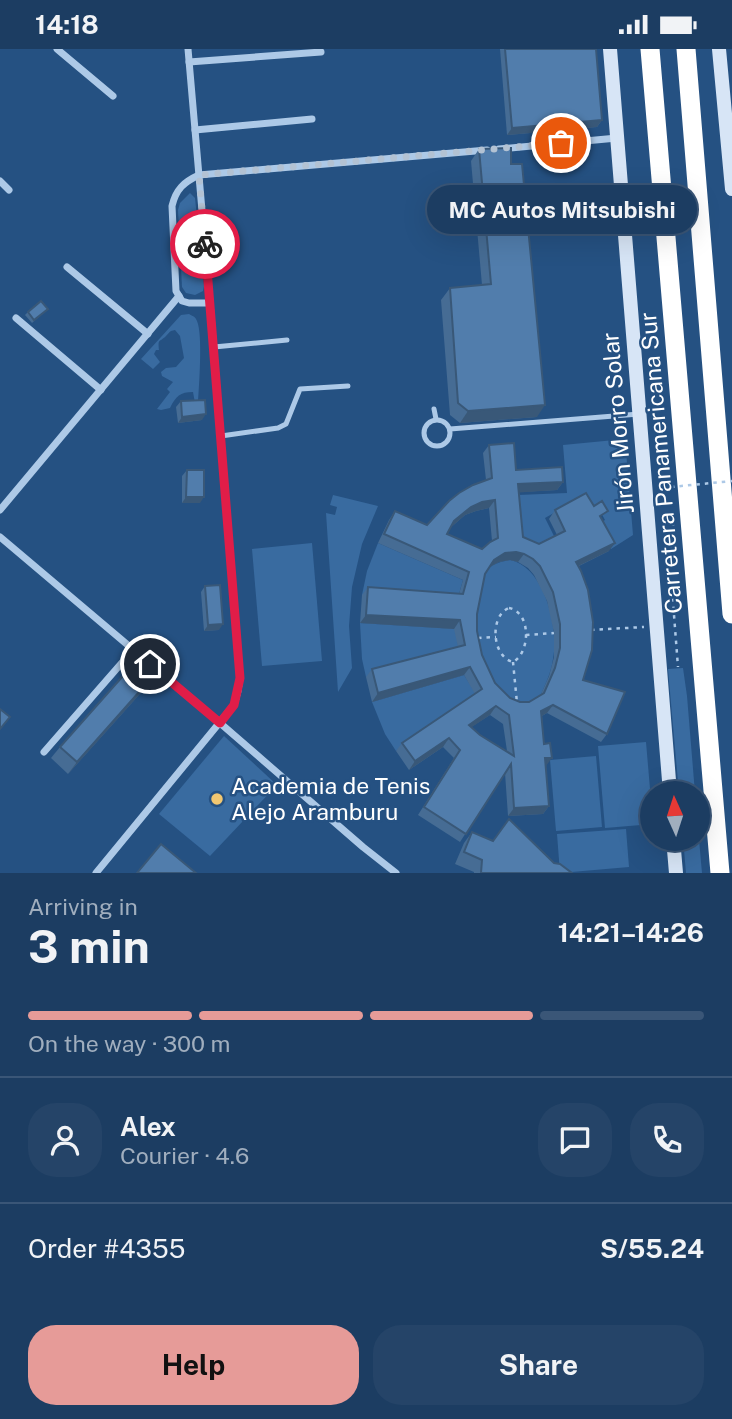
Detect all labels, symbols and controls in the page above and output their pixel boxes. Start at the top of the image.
text: 14:18 [35,9,99,40]
pin [531,113,591,173]
icon: bag [542,124,580,162]
callout: MC Autos Mitsubishi [426,185,696,234]
text: MC Autos Mitsubishi [448,196,676,223]
courier [170,209,240,279]
icon: bike [186,225,224,263]
street label: Carretera Panamericana Sur [634,311,687,615]
street label: Jirón Morro Solar [596,331,639,515]
pin [120,634,180,694]
icon: home [131,645,169,683]
place label: Academia de Tenis Alejo Aramburu [231,772,430,825]
north arrow [640,781,710,851]
map controls [640,781,710,851]
marker: Academia de Tenis Alejo Aramburu [209,791,225,807]
text: Arriving in [28,893,138,920]
text: 14:21–14:26 [558,917,704,948]
text: 3 min [28,919,150,973]
text: On the way · 300 m [28,1030,230,1057]
button: person [28,1103,102,1177]
button: chat [538,1103,612,1177]
button: phone [630,1103,704,1177]
text: Alex [120,1111,176,1142]
text: Courier · 4.6 [120,1142,249,1169]
text: Order #4355 [28,1233,185,1264]
text: S/55.24 [600,1233,704,1264]
button: Help [28,1325,359,1405]
button: Share [373,1325,704,1405]

